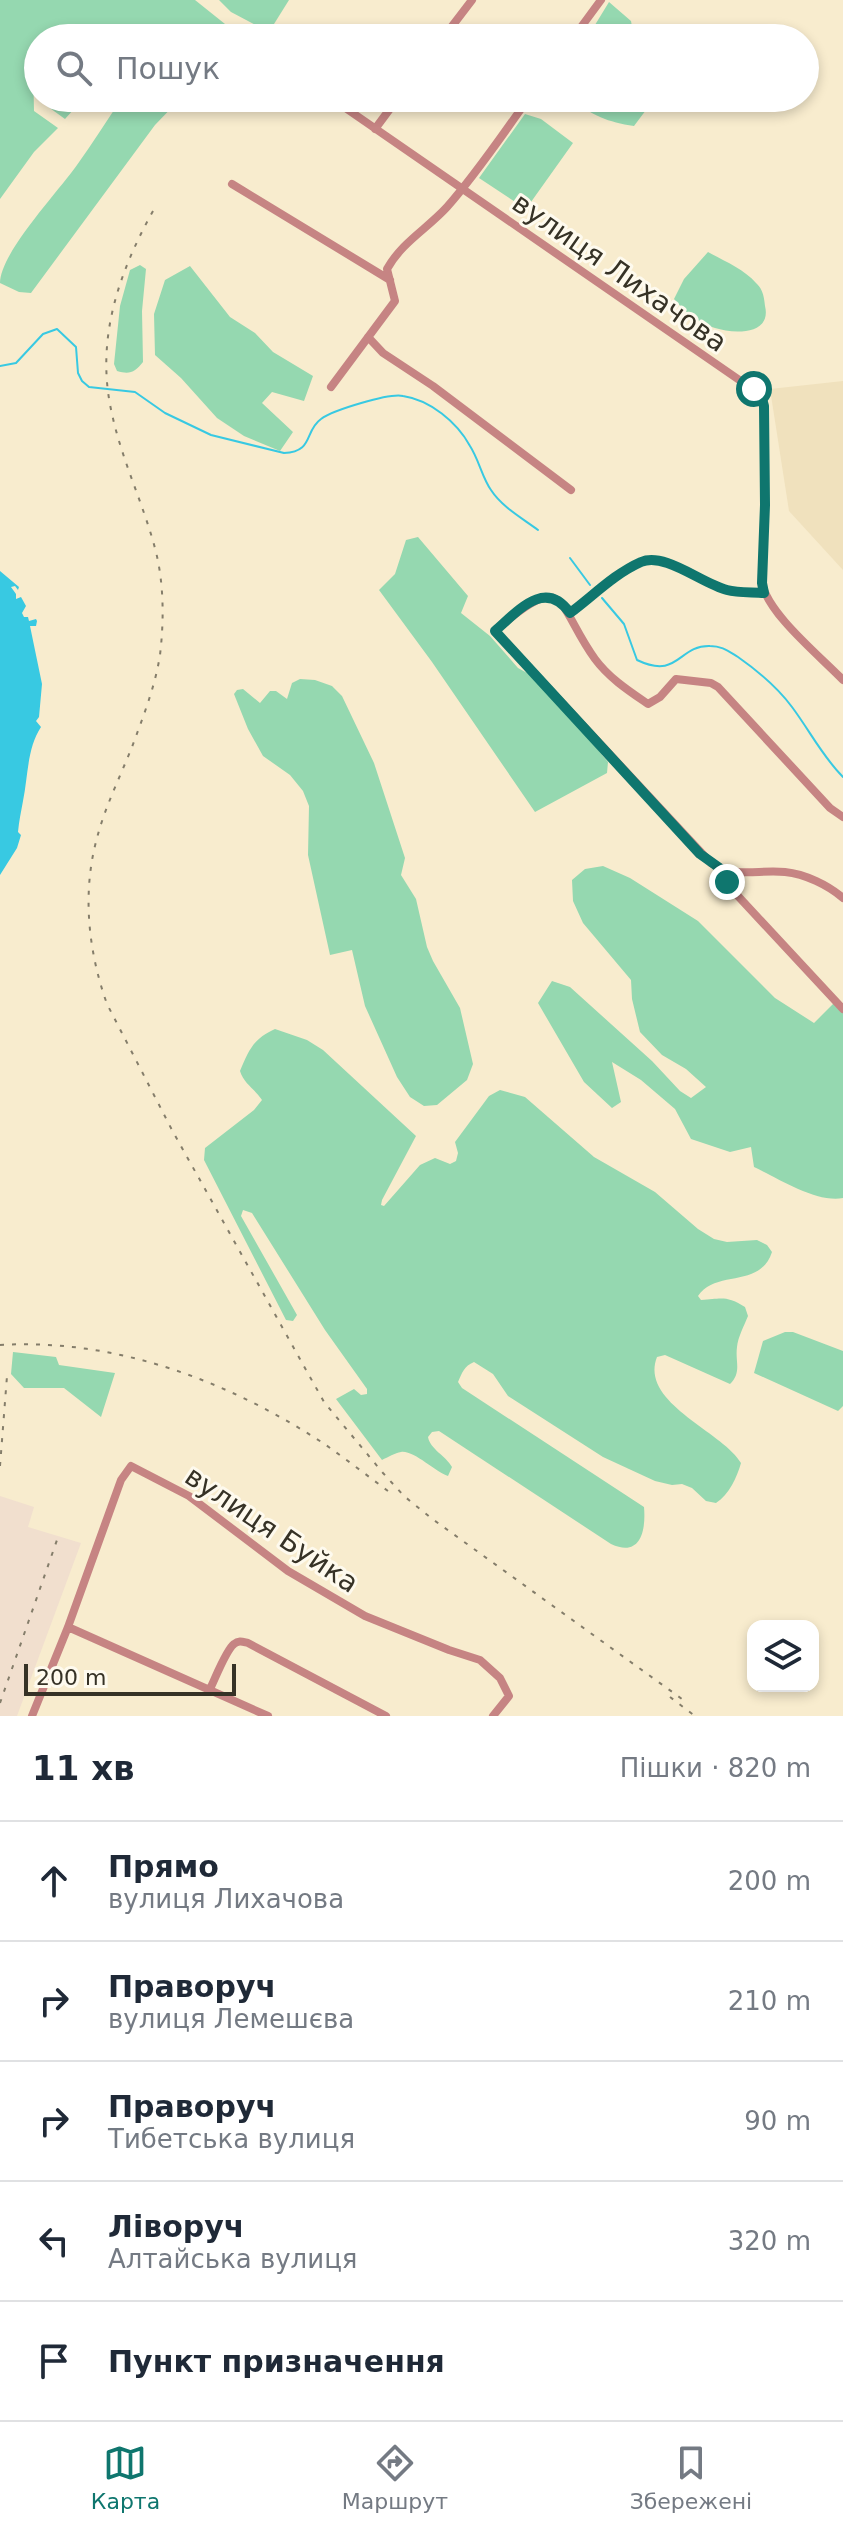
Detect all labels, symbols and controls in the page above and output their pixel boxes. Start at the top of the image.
search box [24,24,819,112]
icon: search [52,46,96,90]
text: Пошук [116,51,220,86]
street label: вулиця Лихачова [506,186,733,359]
route start [736,371,772,407]
route end [709,864,745,900]
street label: вулиця Буйка [179,1459,365,1600]
map controls [747,1620,819,1692]
button: layers [747,1620,819,1692]
scale bar [24,1660,236,1696]
text: 200 m [36,1665,106,1690]
text: 11 хв [32,1748,135,1788]
text: Пішки · 820 m [620,1753,811,1783]
text: Прямо [108,1849,219,1884]
icon: ahead [32,1859,76,1903]
text: 200 m [728,1866,811,1896]
text: вулиця Лихачова [108,1884,344,1914]
text: Праворуч [108,1969,276,2004]
icon: right [32,1979,76,2023]
text: 210 m [728,1986,811,2016]
text: вулиця Лемешєва [108,2004,354,2034]
text: Праворуч [108,2089,276,2124]
icon: right [32,2099,76,2143]
text: 90 m [744,2106,811,2136]
text: Тибетська вулиця [108,2124,355,2154]
text: Ліворуч [108,2209,244,2244]
icon: left [32,2219,76,2263]
text: 320 m [728,2226,811,2256]
text: Алтайська вулиця [108,2244,357,2274]
icon: arrive [32,2339,76,2383]
text: Пункт призначення [108,2344,445,2379]
tab: Карта [91,2441,160,2514]
tab: Маршрут [342,2441,448,2514]
tab: Збережені [630,2441,752,2514]

